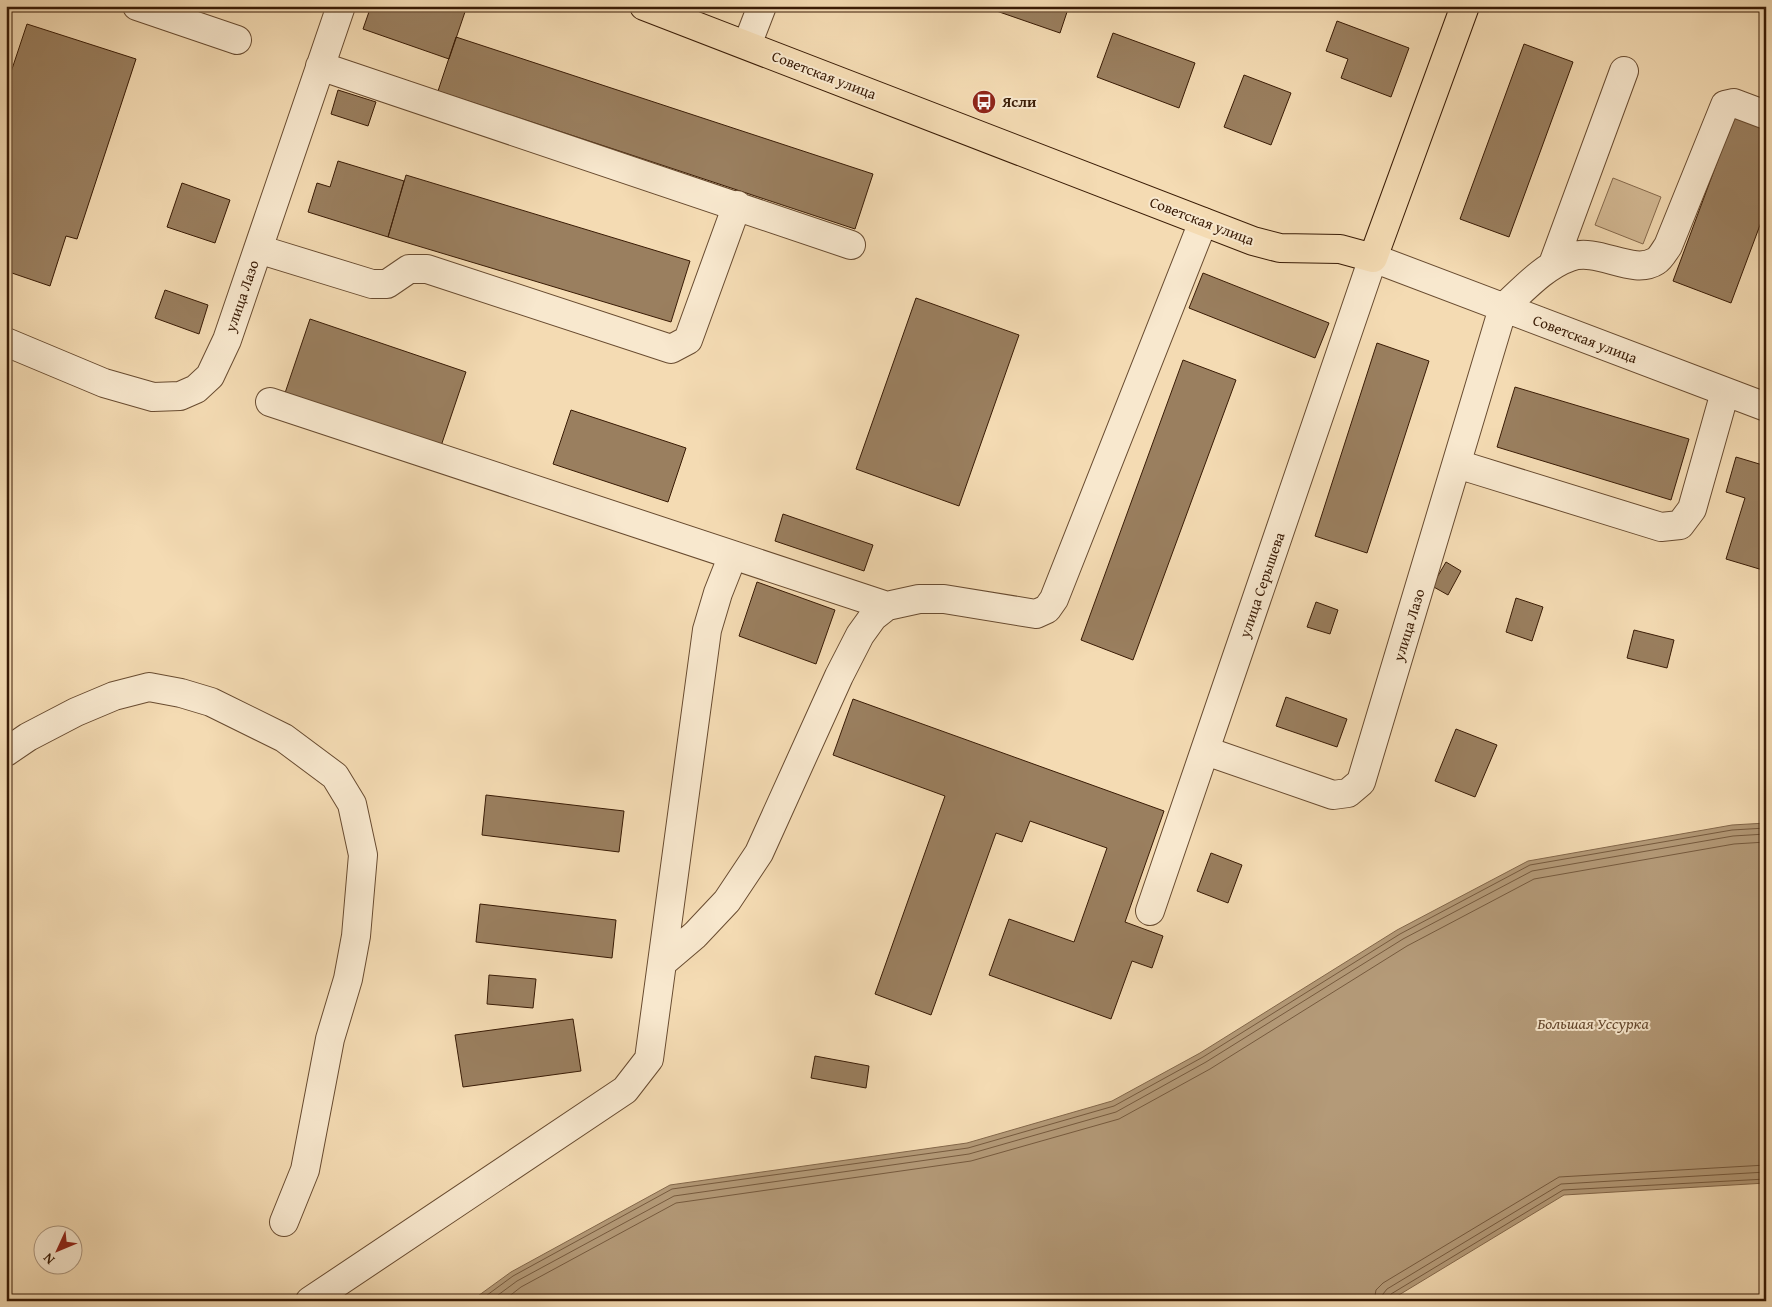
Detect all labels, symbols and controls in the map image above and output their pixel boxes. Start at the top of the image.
street label: Советская улица [769,45,880,104]
bus stop icon: Ясли [971,89,997,115]
place label: Ясли [1001,91,1037,112]
street label: Советская улица [1147,191,1258,250]
street label: улица Лазо [219,257,264,335]
street label: Советская улица [1530,309,1641,368]
street label: улица Серышева [1233,528,1290,641]
street label: улица Лазо [1387,586,1430,665]
water label: Большая Уссурка [1537,1011,1650,1035]
north arrow [32,1224,82,1274]
text: N [38,1248,59,1269]

